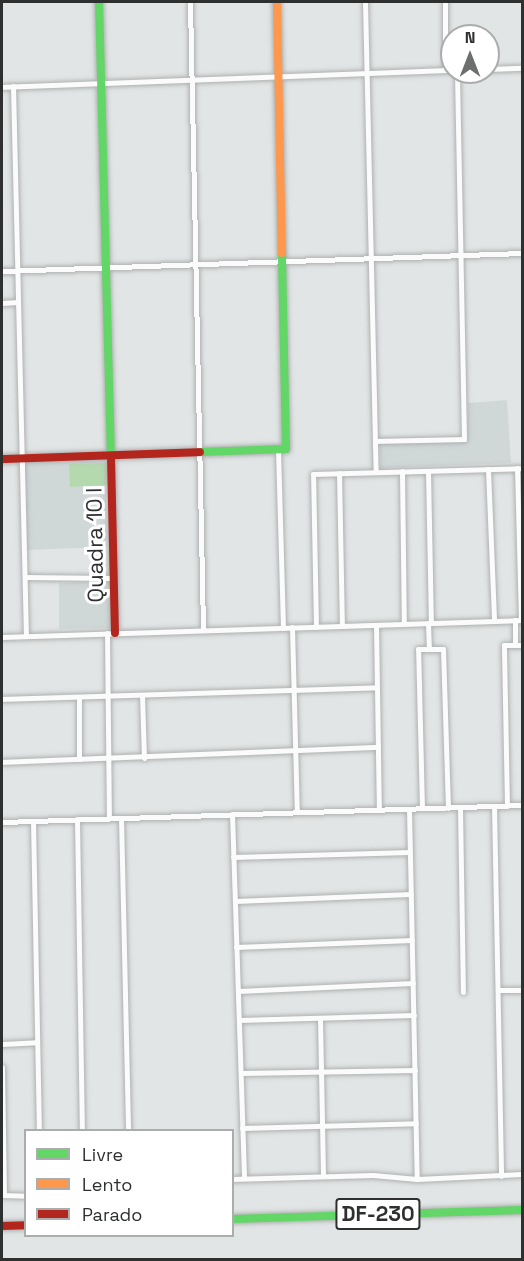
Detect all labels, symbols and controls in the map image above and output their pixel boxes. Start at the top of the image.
north arrow [440,24,500,84]
text: N [465,27,475,48]
street label: Quadra 10 I [81,487,109,603]
legend [24,1129,234,1237]
text: Livre [82,1143,123,1166]
text: Lento [82,1173,132,1196]
road number: DF-230 [334,1196,422,1232]
text: Parado [82,1203,142,1226]

